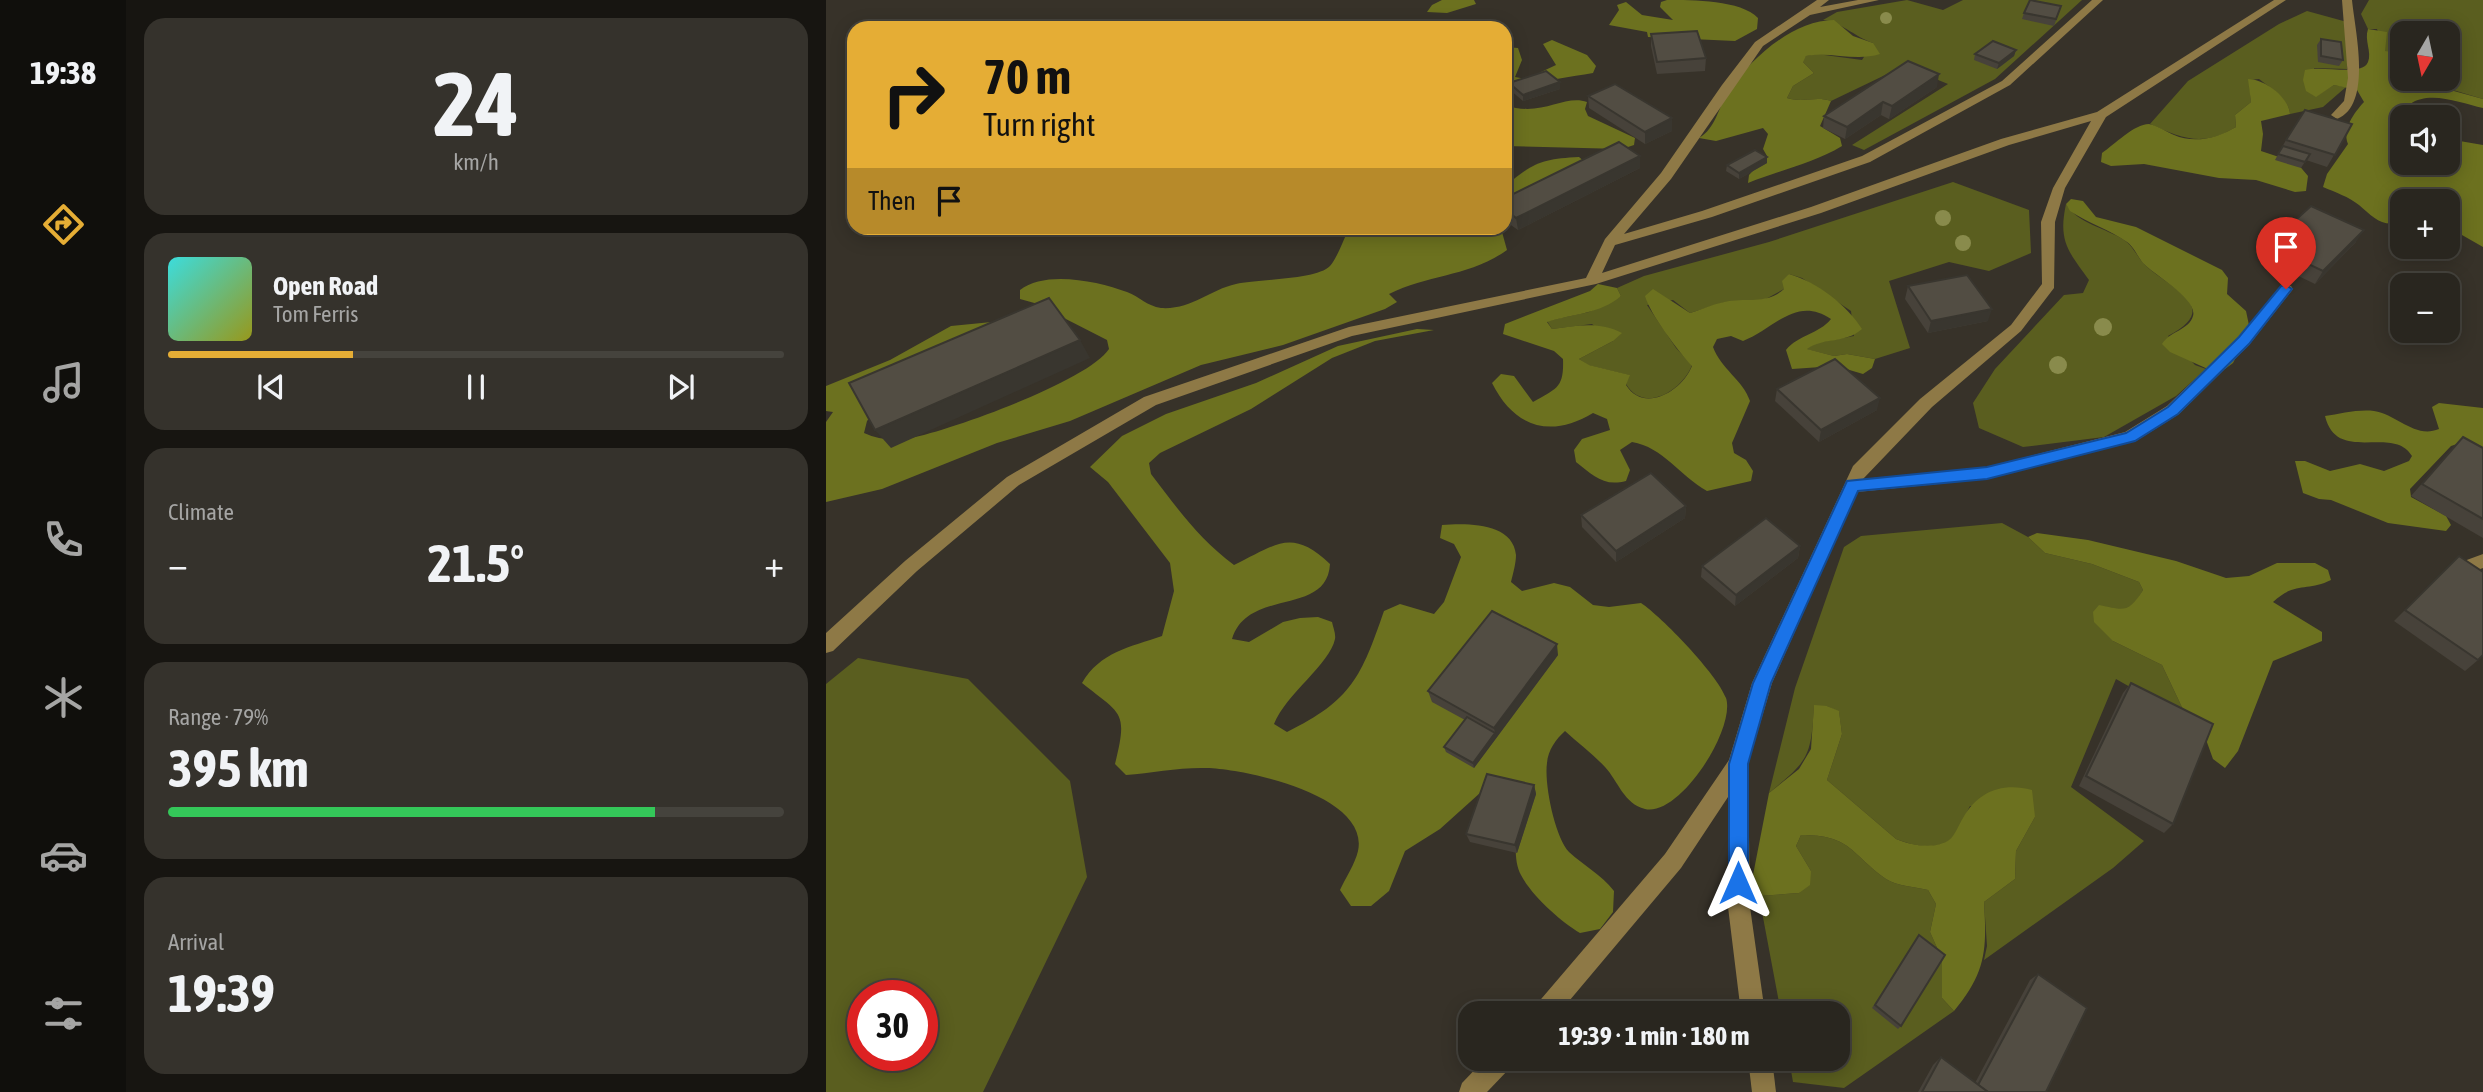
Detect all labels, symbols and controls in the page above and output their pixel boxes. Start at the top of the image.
north arrow [2390,21,2460,91]
map controls [2390,21,2460,343]
text: 70 m [983,48,1071,104]
icon: right [868,49,959,140]
text: 24 [433,51,519,155]
text: 19:38 [30,54,96,91]
button: sound [2390,105,2460,175]
text: Turn right [983,106,1096,143]
text: km/h [453,149,499,175]
icon: arrive [930,182,968,220]
text: Then [868,186,916,216]
button: + [2390,189,2460,259]
icon: directions [39,200,88,249]
pin [2256,217,2316,289]
icon: arrive [2267,228,2305,266]
text: Open Road [273,271,378,301]
button: − [2390,273,2460,343]
text: Tom Ferris [273,301,358,327]
icon: music [39,358,88,407]
icon: previous [252,368,290,406]
icon: pause [457,368,495,406]
icon: next [662,368,700,406]
text: Climate [168,499,234,525]
icon: phone [39,515,88,564]
text: 21.5° [428,533,524,593]
text: − [168,542,188,585]
text: + [764,542,784,585]
icon: climate [39,673,88,722]
text: Range · 79% [168,704,268,730]
text: 395 km [168,738,309,798]
icon: car [39,831,88,880]
position arrow [1701,846,1775,920]
text: Arrival [168,929,224,955]
text: 19:39 [168,963,275,1023]
speed limit sign: 30 [847,980,938,1071]
icon: filters [39,989,88,1038]
text: 19:39 · 1 min · 180 m [1559,1021,1749,1051]

